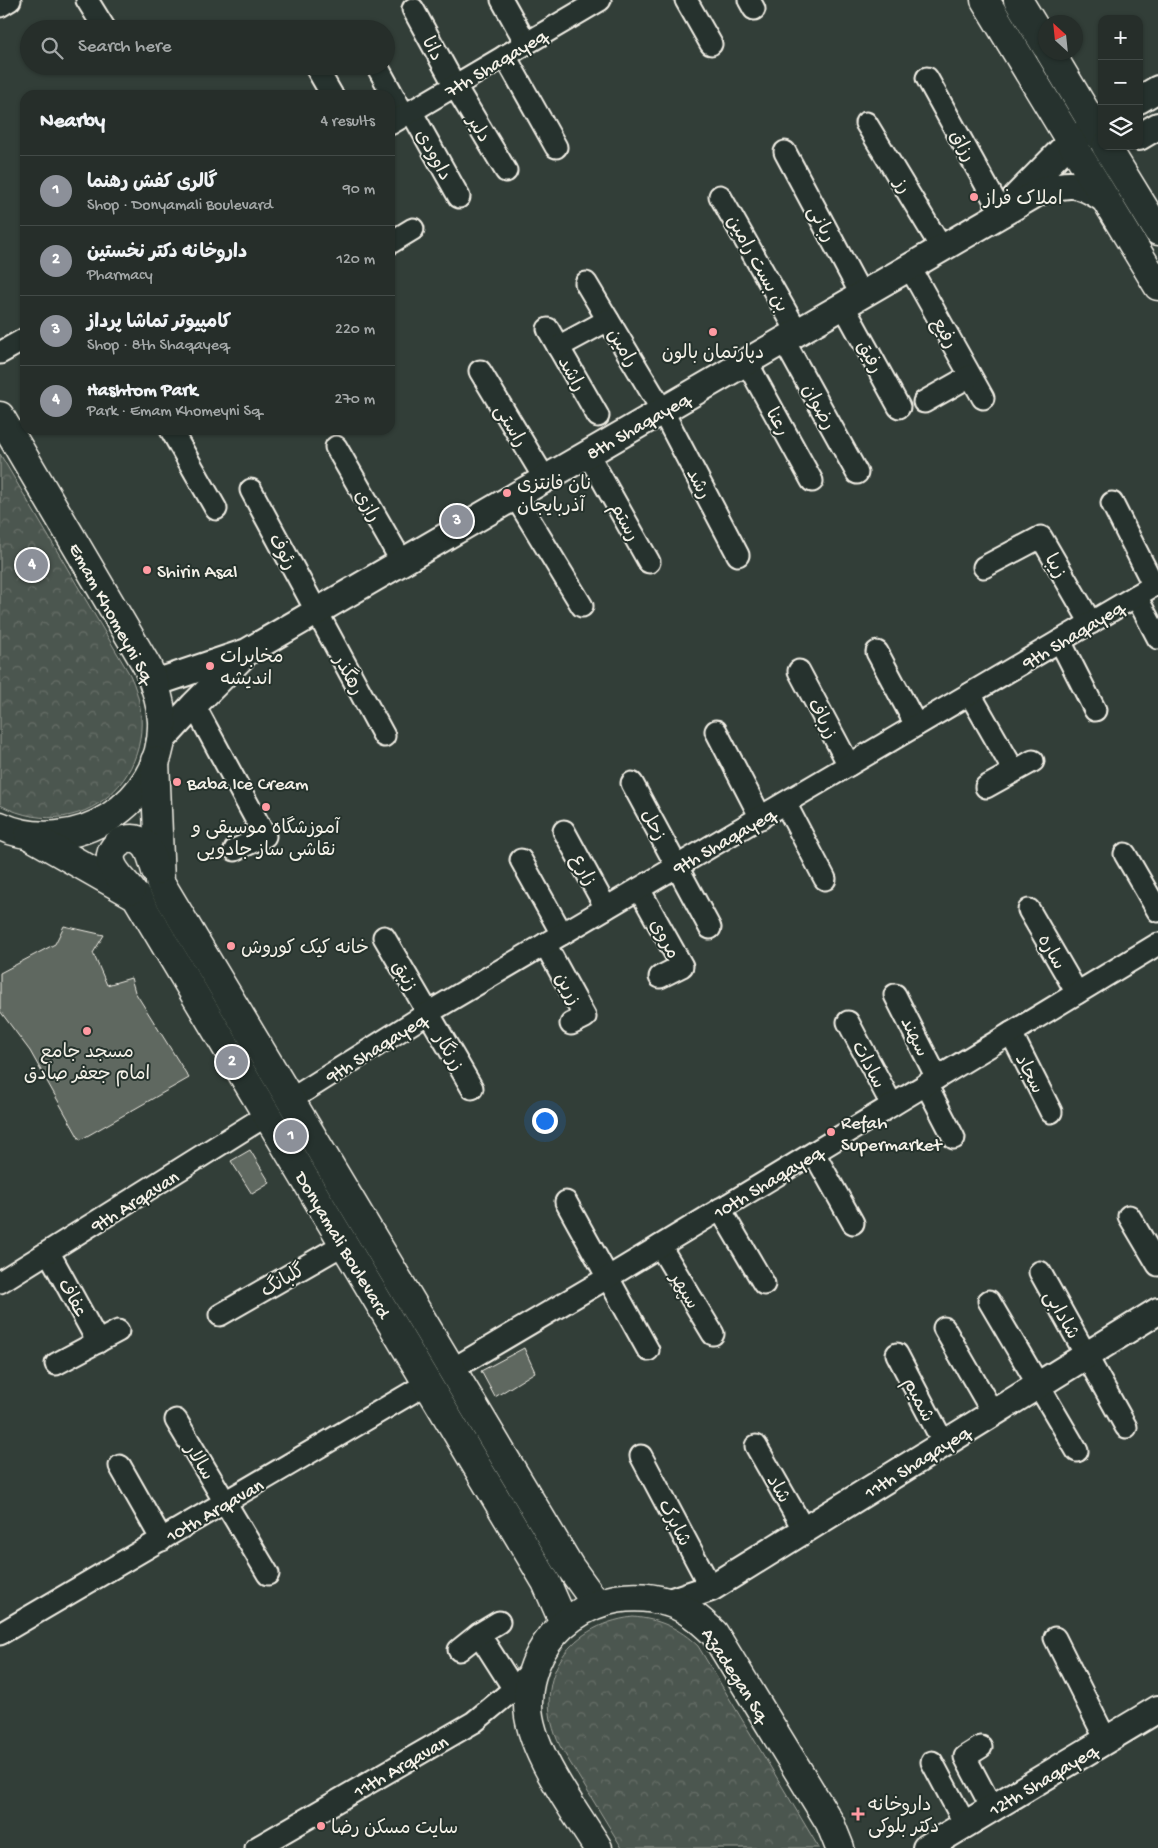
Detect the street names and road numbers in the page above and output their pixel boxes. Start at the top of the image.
street label: 7th Shaqayeq [441,24,554,105]
street label: دانا [415,33,447,66]
street label: دلیر [459,110,494,148]
street label: داوودی [409,126,455,185]
street label: رزاق [943,127,979,167]
street label: رز [886,173,915,199]
street label: ربانی [801,202,839,247]
street label: بن بست رامین [720,212,792,317]
street label: رفیع [925,314,961,353]
street label: رامین [601,325,641,372]
street label: رفیق [850,337,886,378]
street label: راشد [551,353,589,397]
street label: رضوان [795,381,839,435]
street label: 8th Shaqayeq [583,388,697,467]
street label: راستی [487,401,531,452]
street label: رعنا [759,404,793,441]
street label: رشد [679,465,714,504]
street label: رازی [348,486,384,527]
street label: رستم [603,499,643,546]
street label: رئوف [262,530,300,575]
street label: Emam Khomeyni Sq. [62,540,160,692]
street label: زیبا [1038,550,1070,583]
street label: 9th Shaqayeq [1018,596,1131,677]
street label: رهگذر [326,650,369,700]
street label: زرباف [801,696,841,744]
street label: 9th Shaqayeq [669,803,782,882]
street label: زحل [634,806,670,845]
street label: زارع [564,851,600,891]
street label: مروی [643,916,683,964]
street label: ساره [1031,931,1069,974]
street label: زنبق [385,957,421,996]
street label: زرین [548,969,584,1010]
street label: 9th Shaqayeq [322,1009,434,1090]
street label: سهند [893,1014,932,1061]
street label: زرنگار [426,1028,469,1076]
street label: سادات [845,1038,889,1093]
street label: سجاد [1008,1051,1048,1098]
street label: 10th Shaqayeq [709,1141,830,1226]
street label: Donyamali Boulevard [287,1166,395,1325]
street label: 9th Arqavan [87,1167,184,1240]
street label: گلبانگ [256,1259,310,1304]
street label: سپهر [662,1268,703,1314]
street label: عفاف [51,1275,91,1322]
street label: شادابی [1037,1287,1083,1344]
street label: شمیم [896,1375,938,1427]
street label: 11th Shaqayeq [860,1421,977,1506]
street label: سالار [177,1439,218,1485]
street label: شاد [760,1471,794,1508]
street label: 10th Arqavan [162,1475,269,1550]
street label: شاپرک [651,1496,695,1551]
street label: Azadegan Sq. [695,1625,775,1731]
street label: 11th Arqavan [349,1732,453,1805]
street label: 12th Shaqayeq [985,1740,1104,1824]

